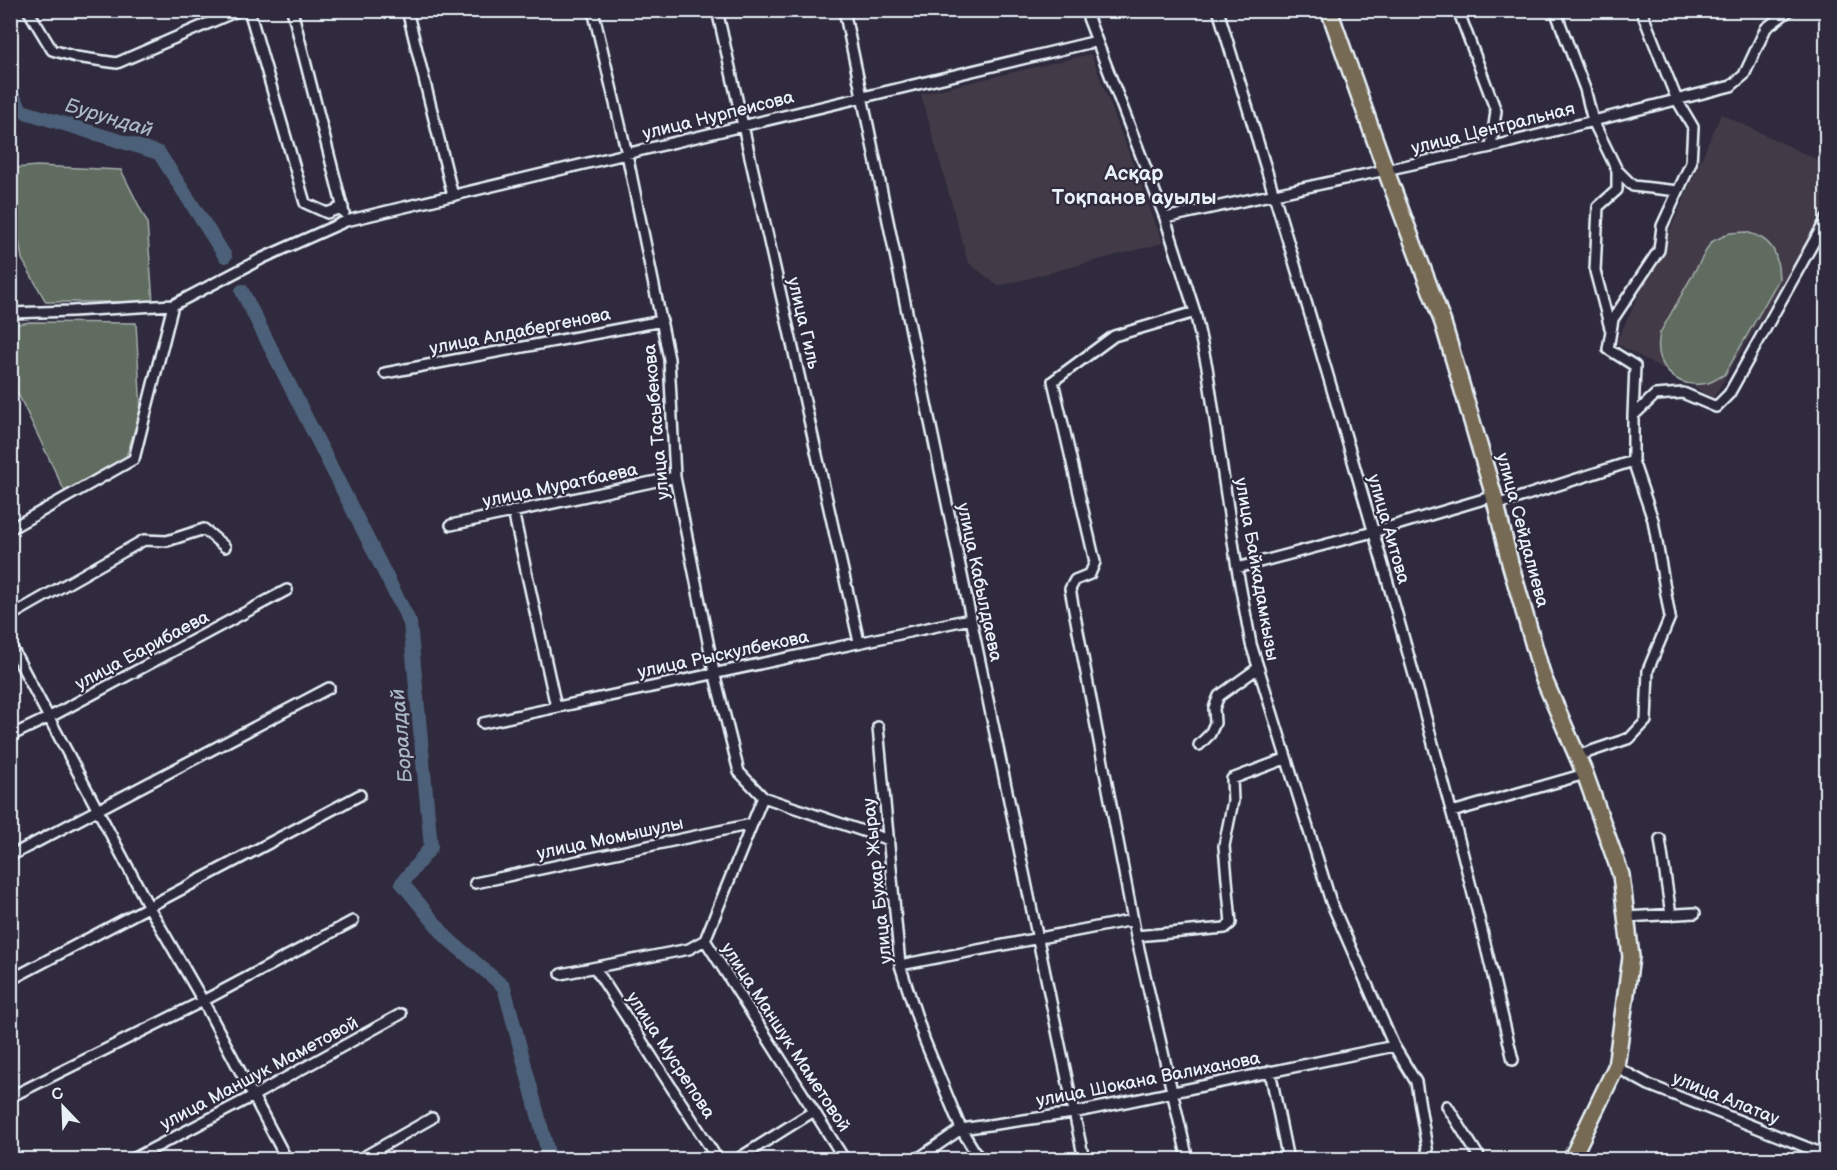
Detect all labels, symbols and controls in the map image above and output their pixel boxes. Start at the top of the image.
street label: улица Нурпеисова [640,86,796,144]
water label: Бурундай [62,93,156,143]
street label: улица Центральная [1409,98,1577,159]
district label: Асқар Тоқпанов ауылы [1051,161,1217,210]
street label: улица Гиль [783,275,824,371]
street label: улица Алдабергенова [428,304,613,359]
street label: улица Тасыбекова [639,343,674,501]
street label: улица Сейдалиева [1492,451,1553,610]
street label: улица Муратбаева [481,459,640,512]
street label: улица Аитова [1363,472,1414,587]
street label: улица Байкадамкызы [1230,476,1283,662]
street label: улица Кабылдаева [952,501,1007,664]
street label: улица Барибаева [72,606,213,695]
street label: улица Рыскулбекова [636,626,811,683]
water label: Боралдай [386,687,418,784]
street label: улица Бухар Жырау [858,796,897,965]
street label: улица Момышулы [535,813,685,864]
street label: улица Маншук Маметовой [717,939,855,1136]
street label: улица Мусрепова [622,988,720,1123]
street label: улица Маншук Маметовой [157,1012,362,1135]
street label: улица Шокана Валиханова [1034,1047,1262,1112]
street label: улица Алатау [1669,1067,1783,1130]
north arrow [33,1077,93,1137]
text: С [49,1084,67,1105]

